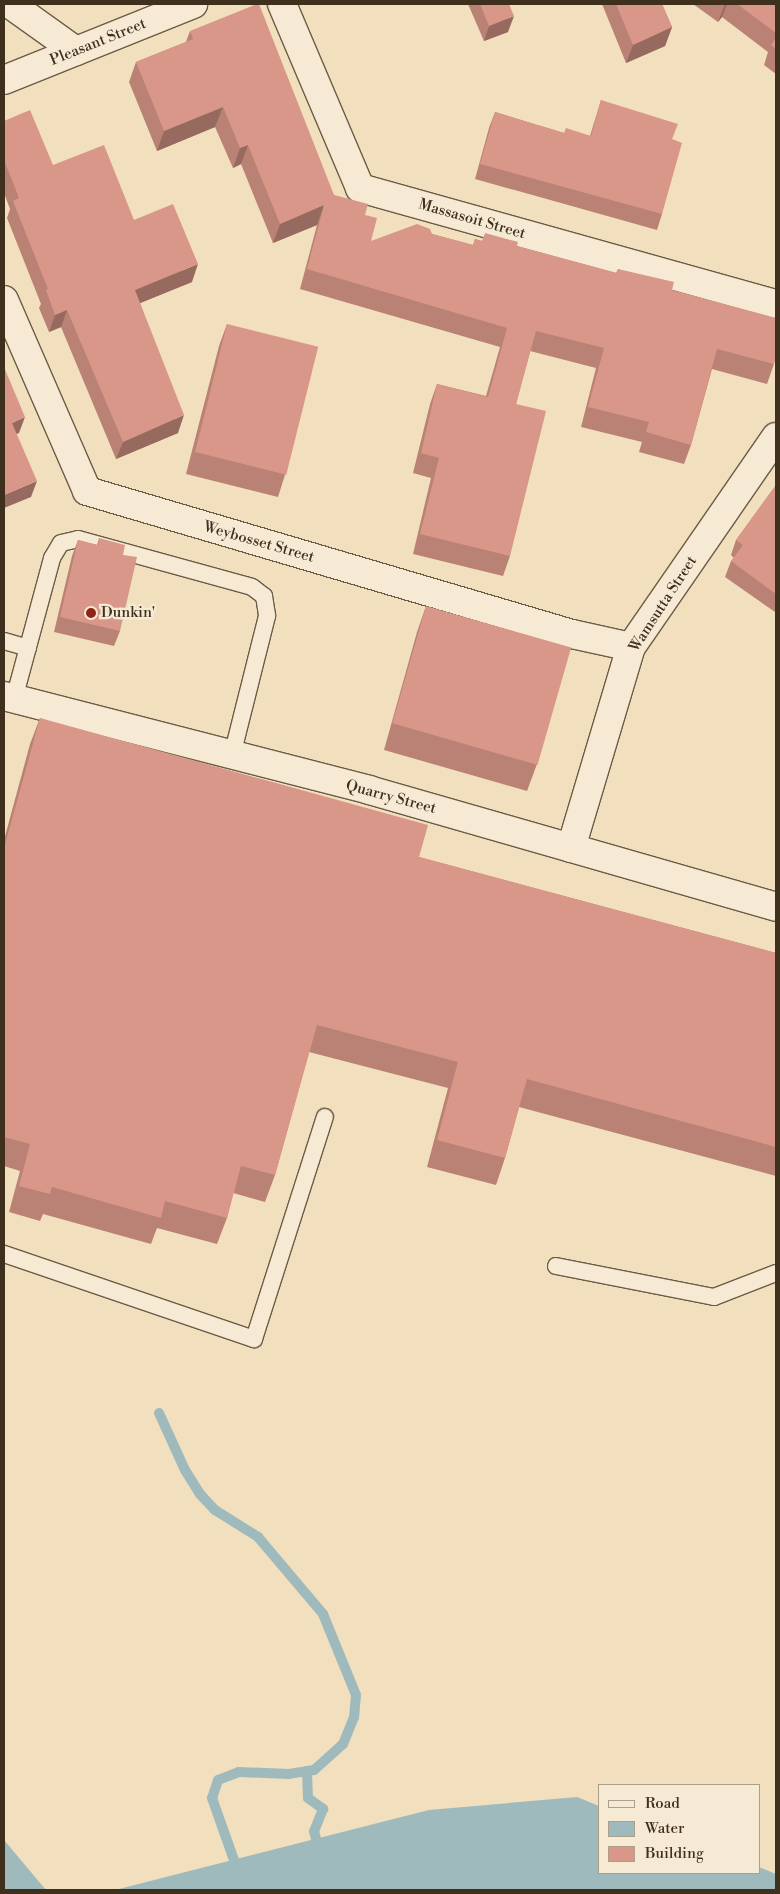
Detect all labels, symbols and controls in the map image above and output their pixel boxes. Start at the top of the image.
street label: Pleasant Street [47,15,149,69]
street label: Massasoit Street [416,195,528,243]
street label: Weybosset Street [202,518,316,566]
street label: Wamsutta Street [625,553,701,655]
place label: Dunkin' [101,604,155,622]
marker: Dunkin' [85,607,97,619]
street label: Quarry Street [344,776,438,818]
legend [598,1784,760,1874]
text: Road [645,1794,680,1813]
text: Water [645,1819,684,1838]
text: Building [645,1844,704,1863]

